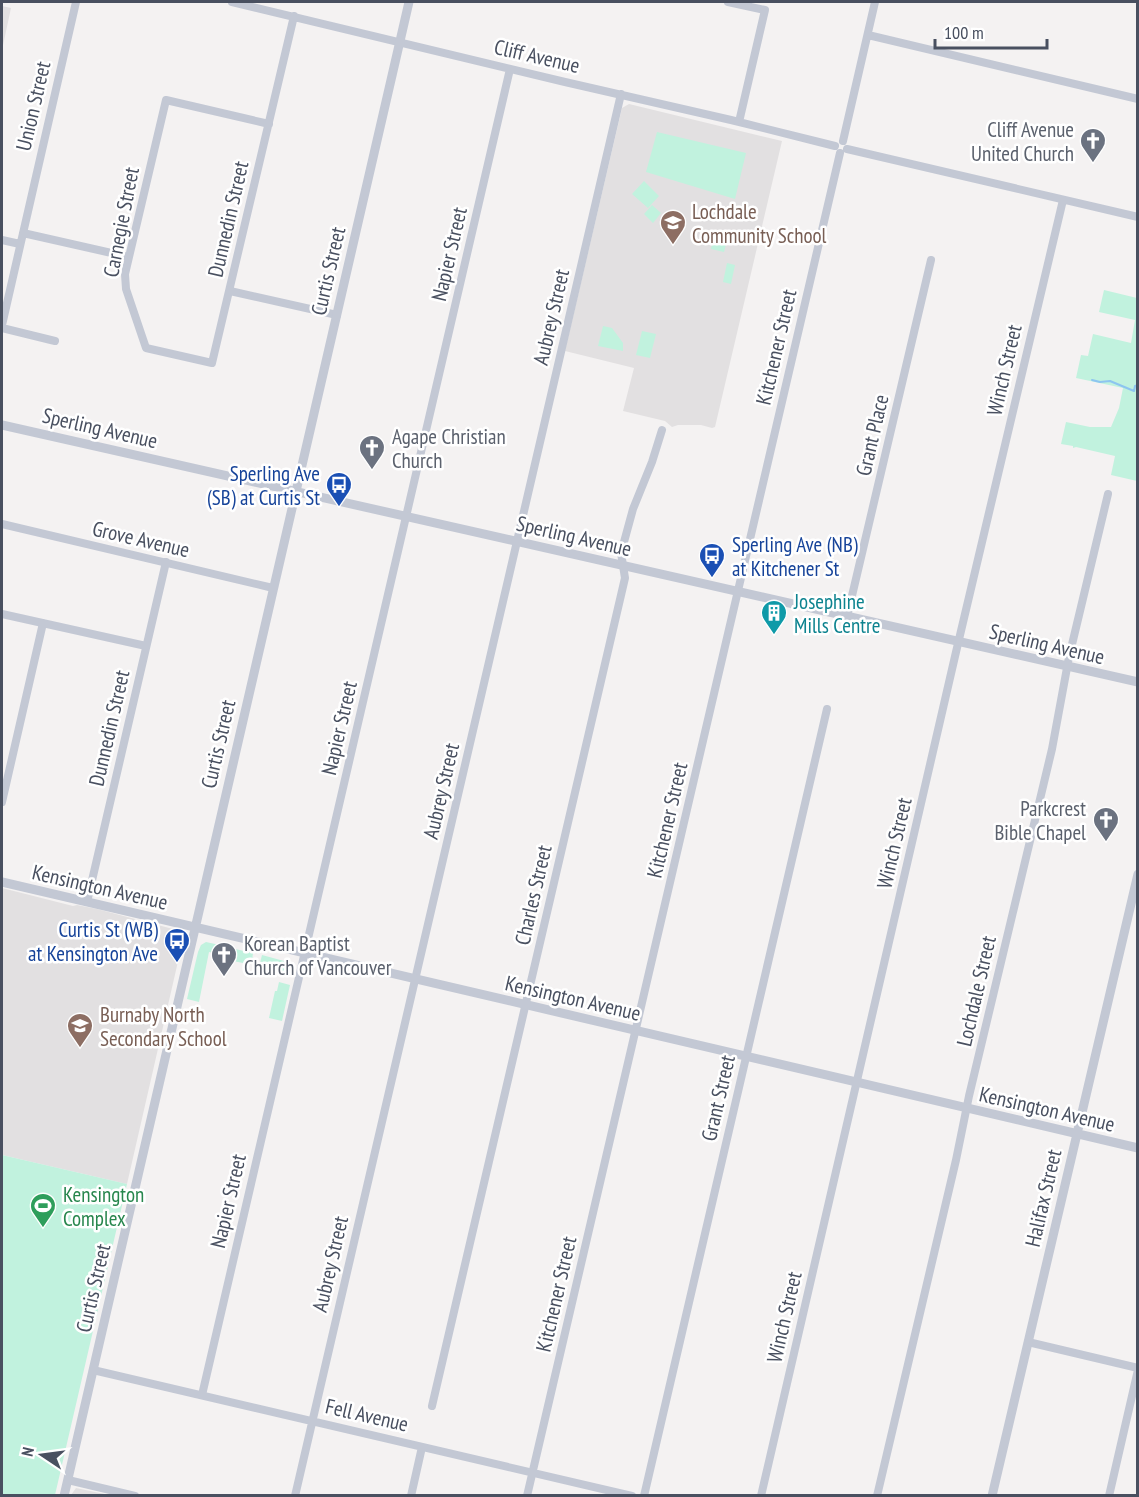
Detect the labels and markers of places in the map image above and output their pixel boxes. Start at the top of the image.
place label: Cliff Avenue United Church [971,116,1074,167]
church icon: Cliff Avenue United Church [1078,126,1108,164]
place label: Lochdale Community School [692,198,827,249]
school or university icon: Lochdale Community School [658,208,688,246]
place label: Agape Christian Church [392,423,506,474]
church icon: Agape Christian Church [357,433,387,471]
place label: Sperling Ave (SB) at Curtis St [207,460,320,511]
bus stop icon: Sperling Ave (SB) at Curtis St [324,470,354,508]
place label: Sperling Ave (NB) at Kitchener St [732,531,858,582]
bus stop icon: Sperling Ave (NB) at Kitchener St [697,541,727,579]
place label: Josephine Mills Centre [793,588,880,639]
building icon: Josephine Mills Centre [759,598,789,636]
place label: Parkcrest Bible Chapel [994,795,1086,846]
church icon: Parkcrest Bible Chapel [1091,805,1121,843]
place label: Curtis St (WB) at Kensington Ave [28,916,158,967]
bus stop icon: Curtis St (WB) at Kensington Ave [162,926,192,964]
place label: Korean Baptist Church of Vancouver [244,930,392,981]
church icon: Korean Baptist Church of Vancouver [209,940,239,978]
place label: Burnaby North Secondary School [100,1001,227,1052]
school or university icon: Burnaby North Secondary School [65,1011,95,1049]
place label: Kensington Complex [63,1181,144,1232]
sports icon: Kensington Complex [28,1191,58,1229]

